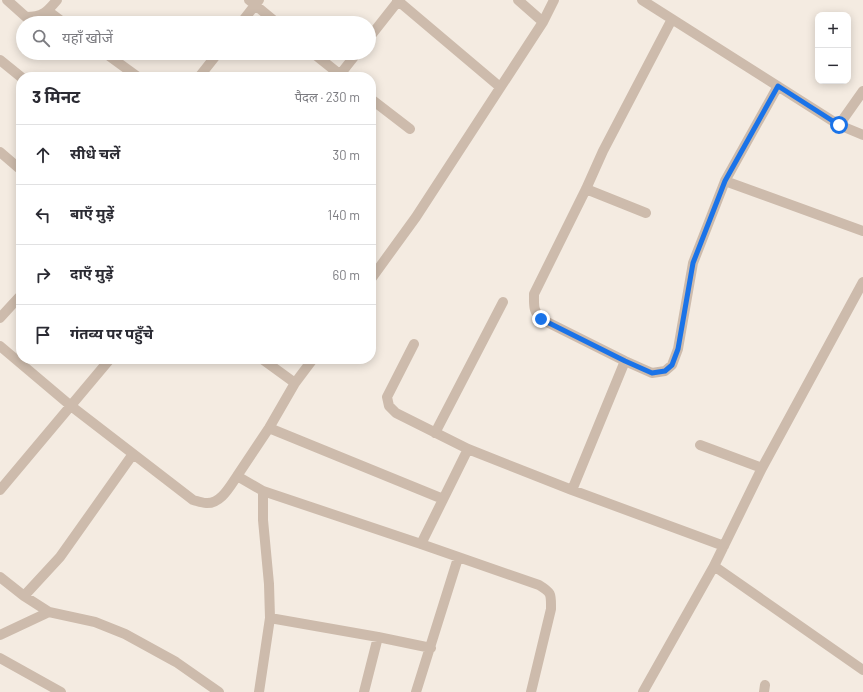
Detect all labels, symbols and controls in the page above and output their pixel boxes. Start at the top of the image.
map controls [815,12,851,84]
button: + [815,12,851,48]
search box [16,16,376,60]
icon: search [30,27,52,49]
text: यहाँ खोजें [62,28,113,46]
button: − [815,48,851,84]
text: 3 मिनट [32,86,80,106]
text: पैदल · 230 m [295,89,360,105]
route start [830,116,848,134]
icon: ahead [32,144,54,166]
text: सीधे चलें [70,144,120,162]
text: 30 m [333,147,360,163]
icon: left [32,204,54,226]
text: बाएँ मुड़ें [70,204,114,222]
text: 140 m [328,207,360,223]
icon: right [32,264,54,286]
text: दाएँ मुड़ें [70,264,113,282]
text: 60 m [333,267,360,283]
route end [532,310,550,328]
icon: arrive [32,324,54,346]
text: गंतव्य पर पहुँचे [70,324,153,342]

